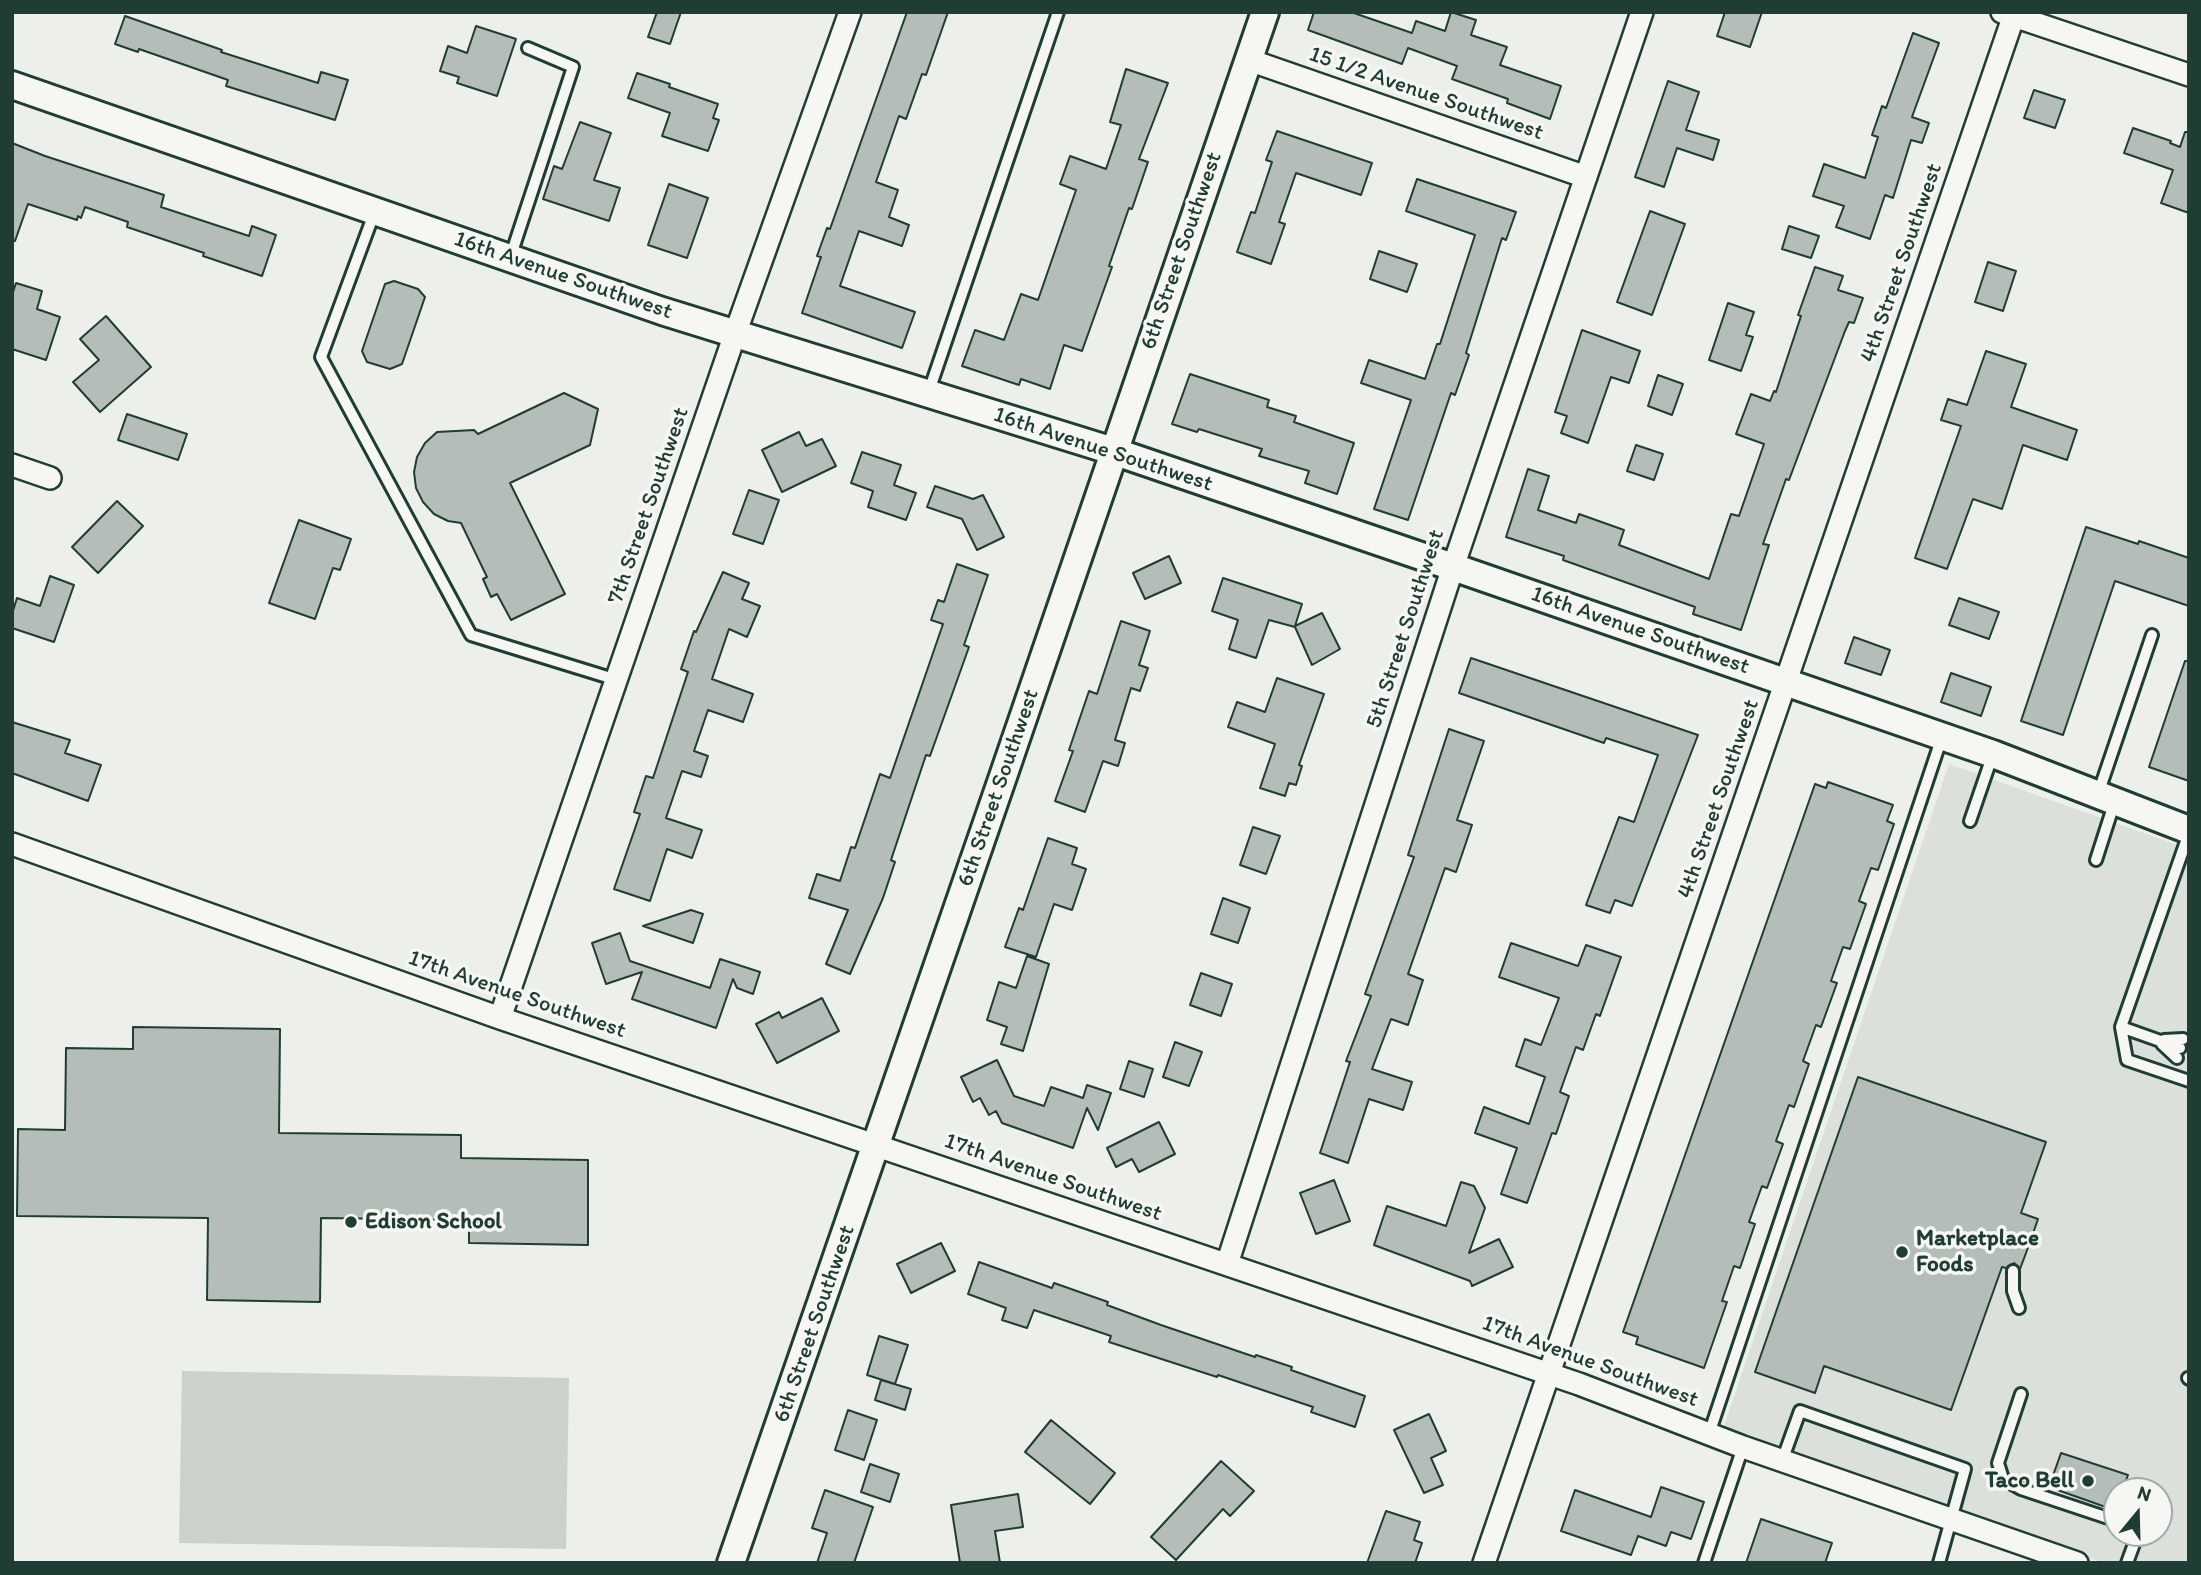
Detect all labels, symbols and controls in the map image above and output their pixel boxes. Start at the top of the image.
street label: 15 1/2 Avenue Southwest [1305,41,1547,147]
street label: 6th Street Southwest [1135,149,1229,353]
street label: 4th Street Southwest [1855,160,1949,366]
street label: 16th Avenue Southwest [450,226,676,326]
street label: 16th Avenue Southwest [990,402,1216,498]
street label: 7th Street Southwest [602,404,696,608]
street label: 5th Street Southwest [1361,526,1451,732]
street label: 16th Avenue Southwest [1527,581,1753,681]
street label: 6th Street Southwest [952,686,1046,890]
street label: 4th Street Southwest [1672,696,1766,902]
street label: 17th Avenue Southwest [405,945,629,1045]
street label: 17th Avenue Southwest [941,1128,1165,1228]
place label: Edison School [365,1208,502,1236]
marker: Edison School [343,1214,359,1230]
street label: 6th Street Southwest [768,1222,862,1426]
place label: Marketplace Foods [1916,1225,2039,1279]
marker: Marketplace Foods [1894,1244,1910,1260]
street label: 17th Avenue Southwest [1478,1310,1702,1414]
place label: Taco Bell [1985,1467,2074,1495]
marker: Taco Bell [2080,1473,2096,1489]
north arrow [2103,1477,2173,1547]
text: N [2135,1481,2154,1507]

